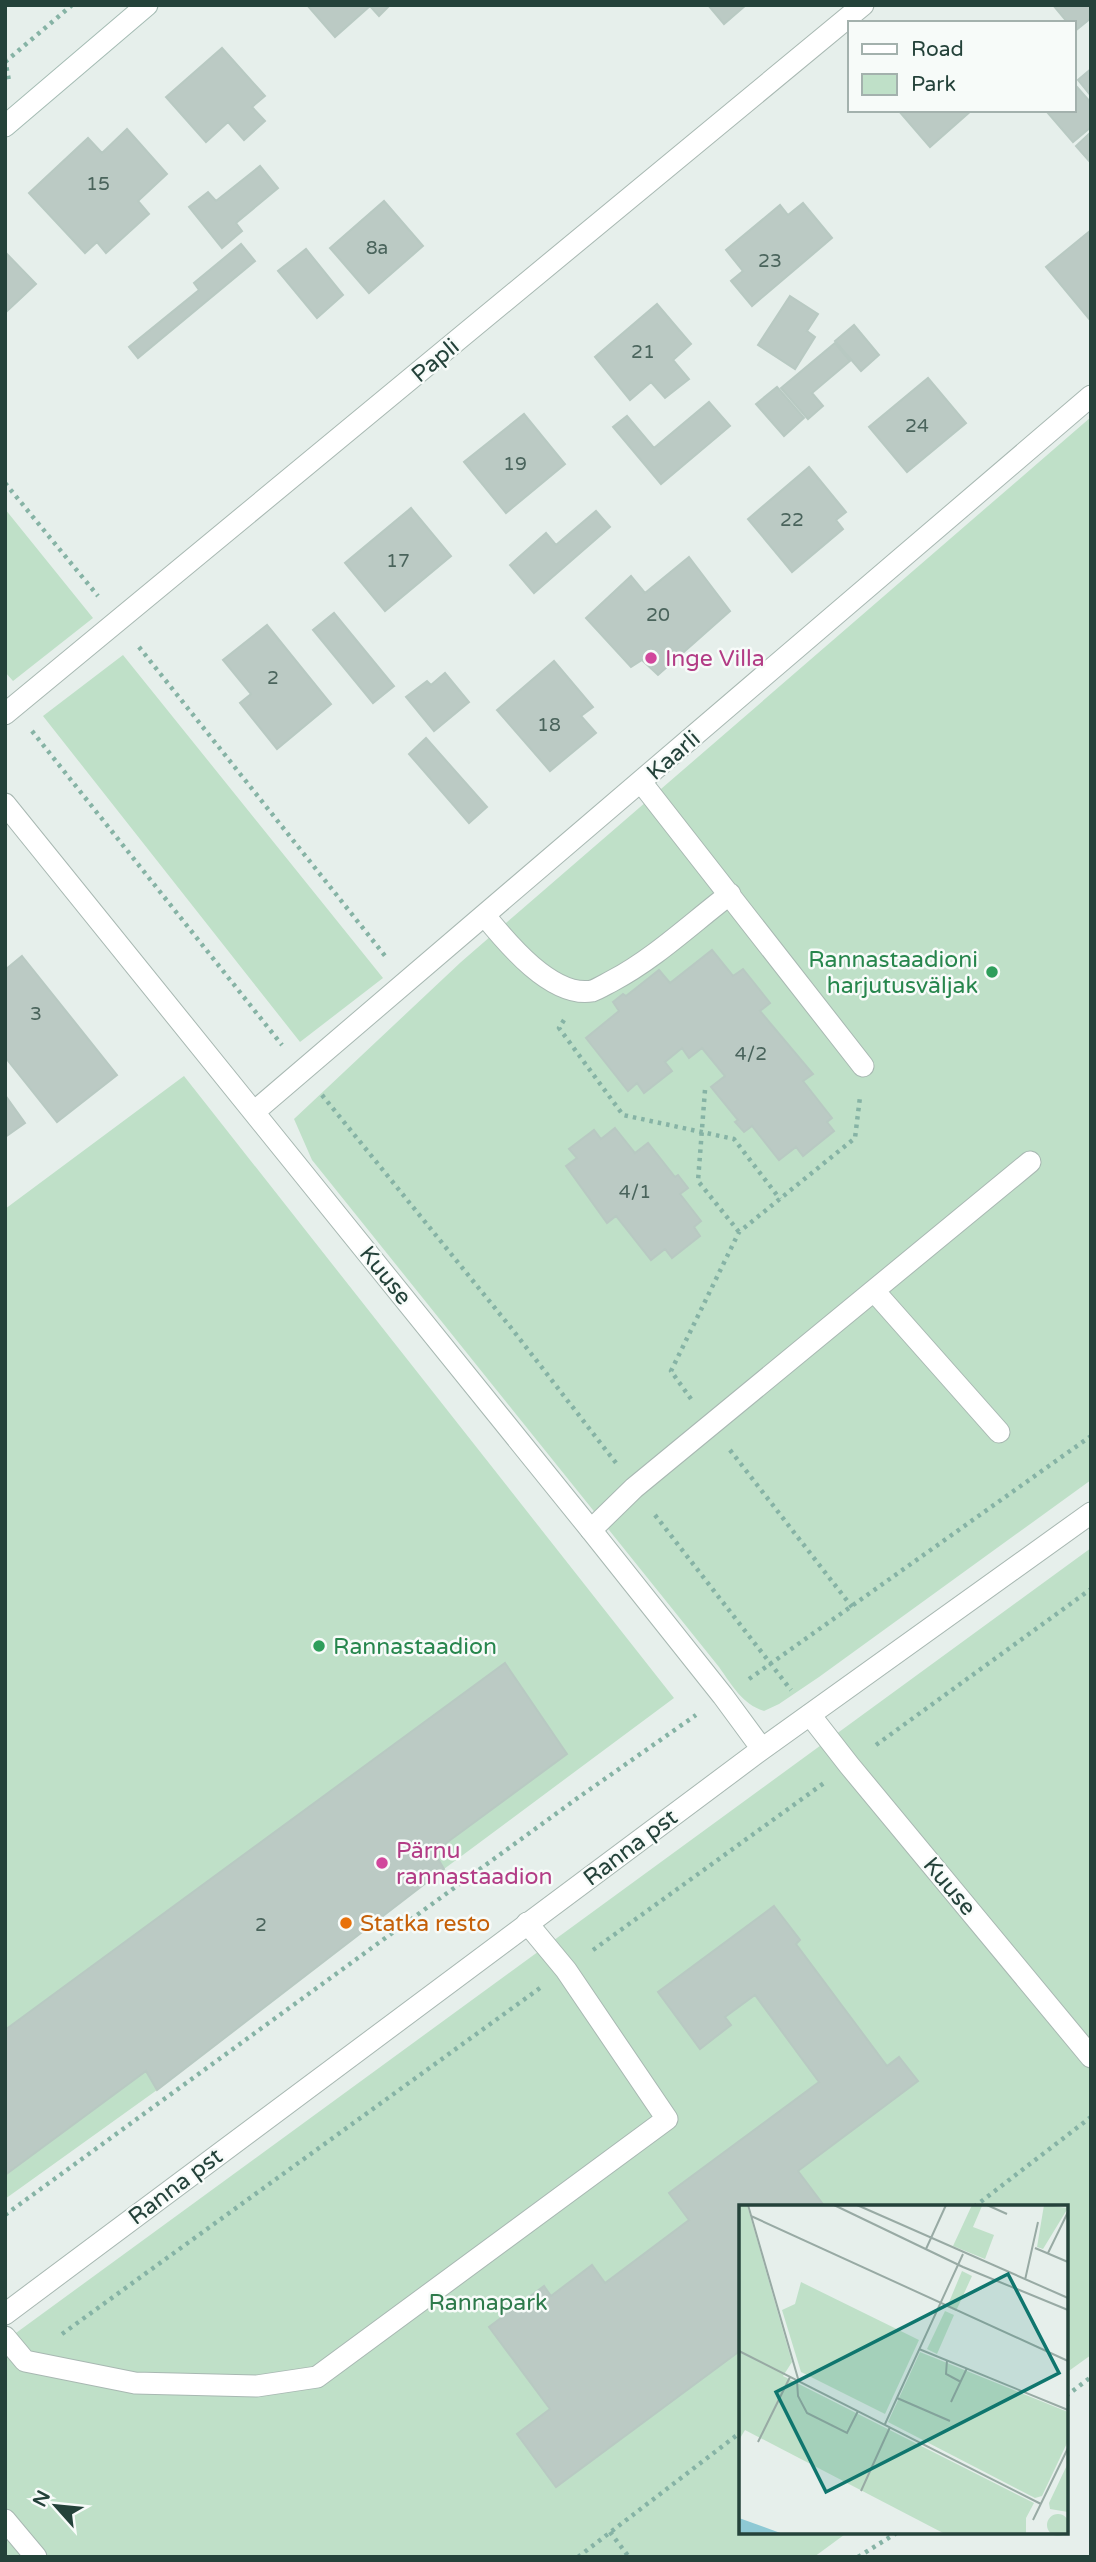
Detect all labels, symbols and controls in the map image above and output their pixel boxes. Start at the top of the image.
legend [848,21,1075,112]
text: Road [911,37,964,62]
text: Park [911,72,956,97]
house number: 15 [86,173,110,195]
house number: 8a [366,237,388,259]
house number: 23 [758,250,782,272]
street label: Papli [406,333,465,389]
house number: 21 [631,341,655,363]
house number: 24 [905,415,929,437]
house number: 19 [503,453,527,475]
house number: 22 [780,509,804,531]
house number: 17 [386,550,410,572]
house number: 20 [646,604,670,626]
place label: Inge Villa [665,645,765,673]
marker: Inge Villa [643,650,659,666]
house number: 2 [267,667,279,689]
house number: 18 [537,714,561,736]
street label: Kaarli [641,725,706,787]
place label: Rannastaadioni harjutusväljak [808,946,978,1000]
marker: Rannastaadioni harjutusväljak [984,964,1000,980]
house number: 3 [30,1003,42,1025]
house number: 4/2 [735,1043,767,1065]
house number: 4/1 [619,1181,651,1203]
street label: Kuuse [353,1241,417,1311]
place label: Rannastaadion [333,1633,497,1661]
marker: Rannastaadion [311,1638,327,1654]
street label: Ranna pst [578,1803,683,1892]
place label: Pärnu rannastaadion [396,1837,553,1891]
street label: Kuuse [917,1852,982,1921]
marker: Pärnu rannastaadion [374,1855,390,1871]
place label: Statka resto [360,1910,490,1938]
house number: 2 [255,1914,267,1936]
marker: Statka resto [338,1915,354,1931]
street label: Ranna pst [123,2142,228,2231]
inset map [739,2205,1068,2534]
park label: Rannapark [428,2289,548,2317]
north arrow [21,2471,91,2541]
text: N [28,2487,55,2511]

